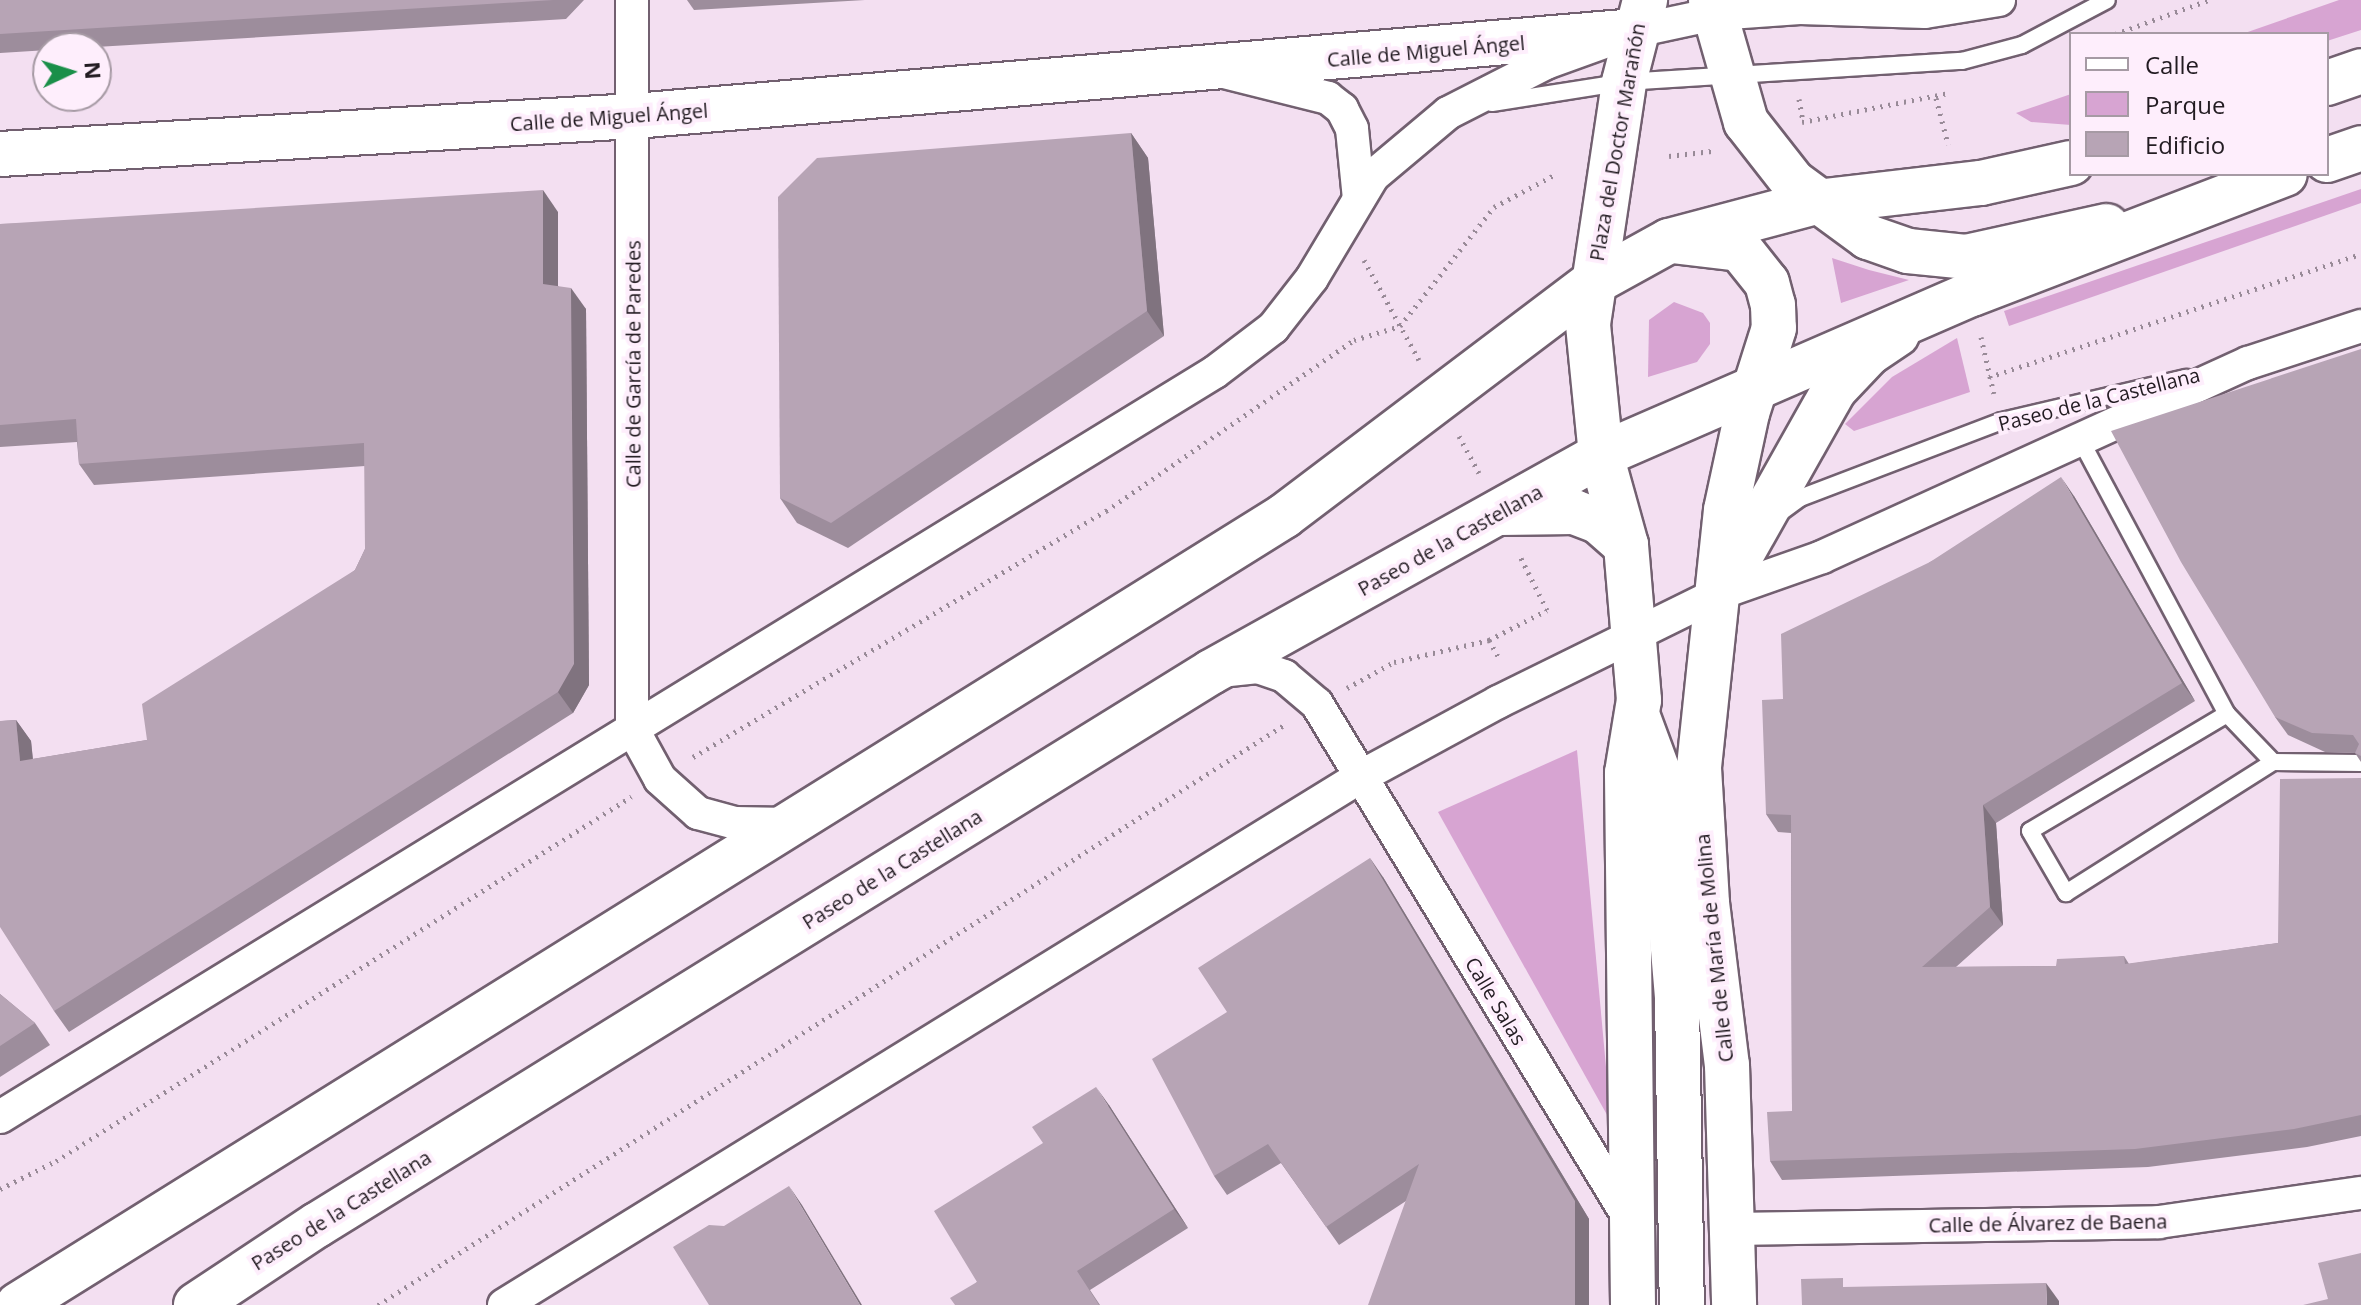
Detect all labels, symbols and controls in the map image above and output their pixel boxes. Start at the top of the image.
street label: Plaza del Doctor Marañón [1584,21,1650,263]
street label: Calle de Miguel Ángel [1326,30,1526,72]
north arrow [32,32,112,112]
legend [2069,32,2329,176]
text: Calle [2145,48,2199,81]
text: N [78,60,110,80]
text: Parque [2145,88,2225,121]
street label: Calle de Miguel Ángel [509,98,709,136]
text: Edificio [2145,128,2225,161]
street label: Calle de García de Paredes [621,240,645,488]
street label: Paseo de la Castellana [1996,362,2202,436]
street label: Paseo de la Castellana [1354,479,1546,601]
street label: Paseo de la Castellana [798,804,986,934]
street label: Calle de María de Molina [1690,833,1738,1063]
street label: Calle Salas [1460,953,1532,1049]
street label: Paseo de la Castellana [247,1145,435,1275]
street label: Calle de Álvarez de Baena [1928,1209,2168,1237]

